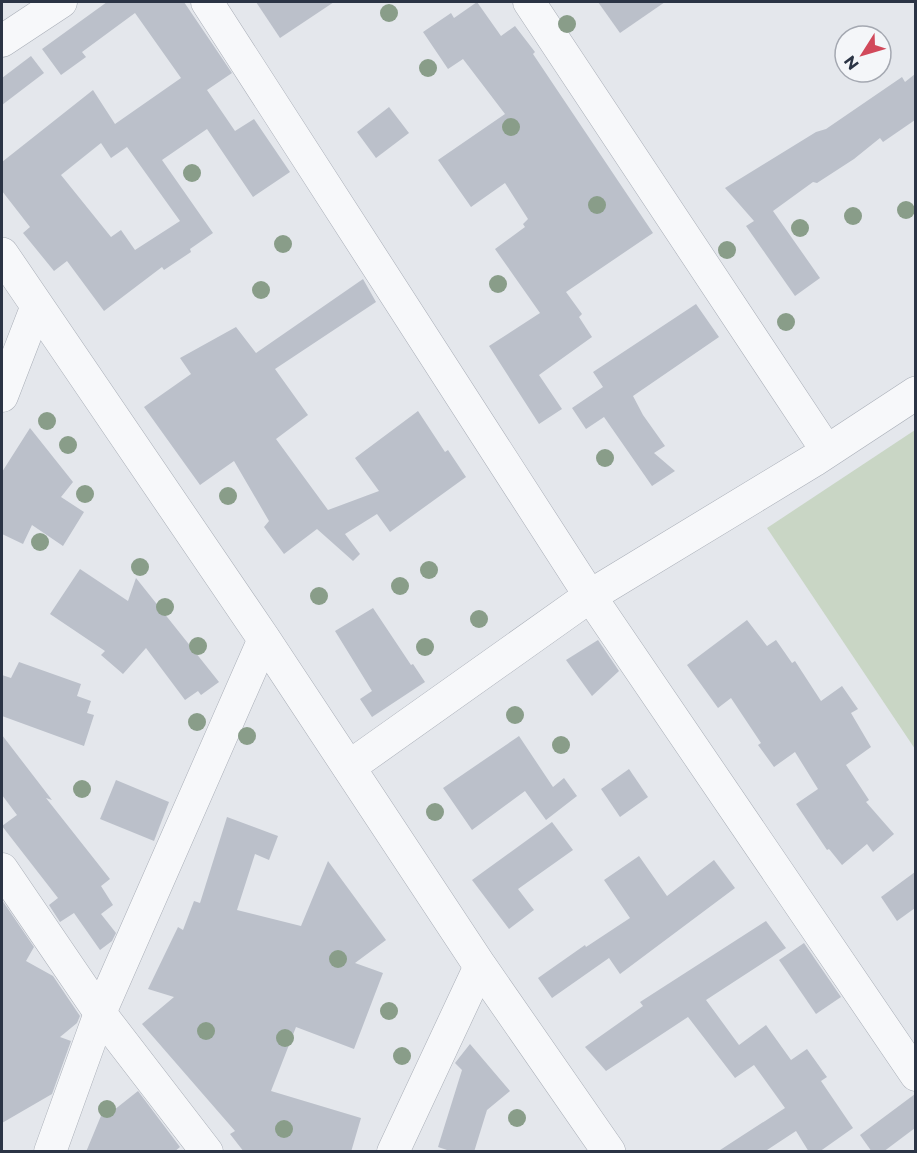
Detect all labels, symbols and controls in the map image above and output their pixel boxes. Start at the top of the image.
north arrow [833,24,893,84]
text: N [840,52,863,74]

